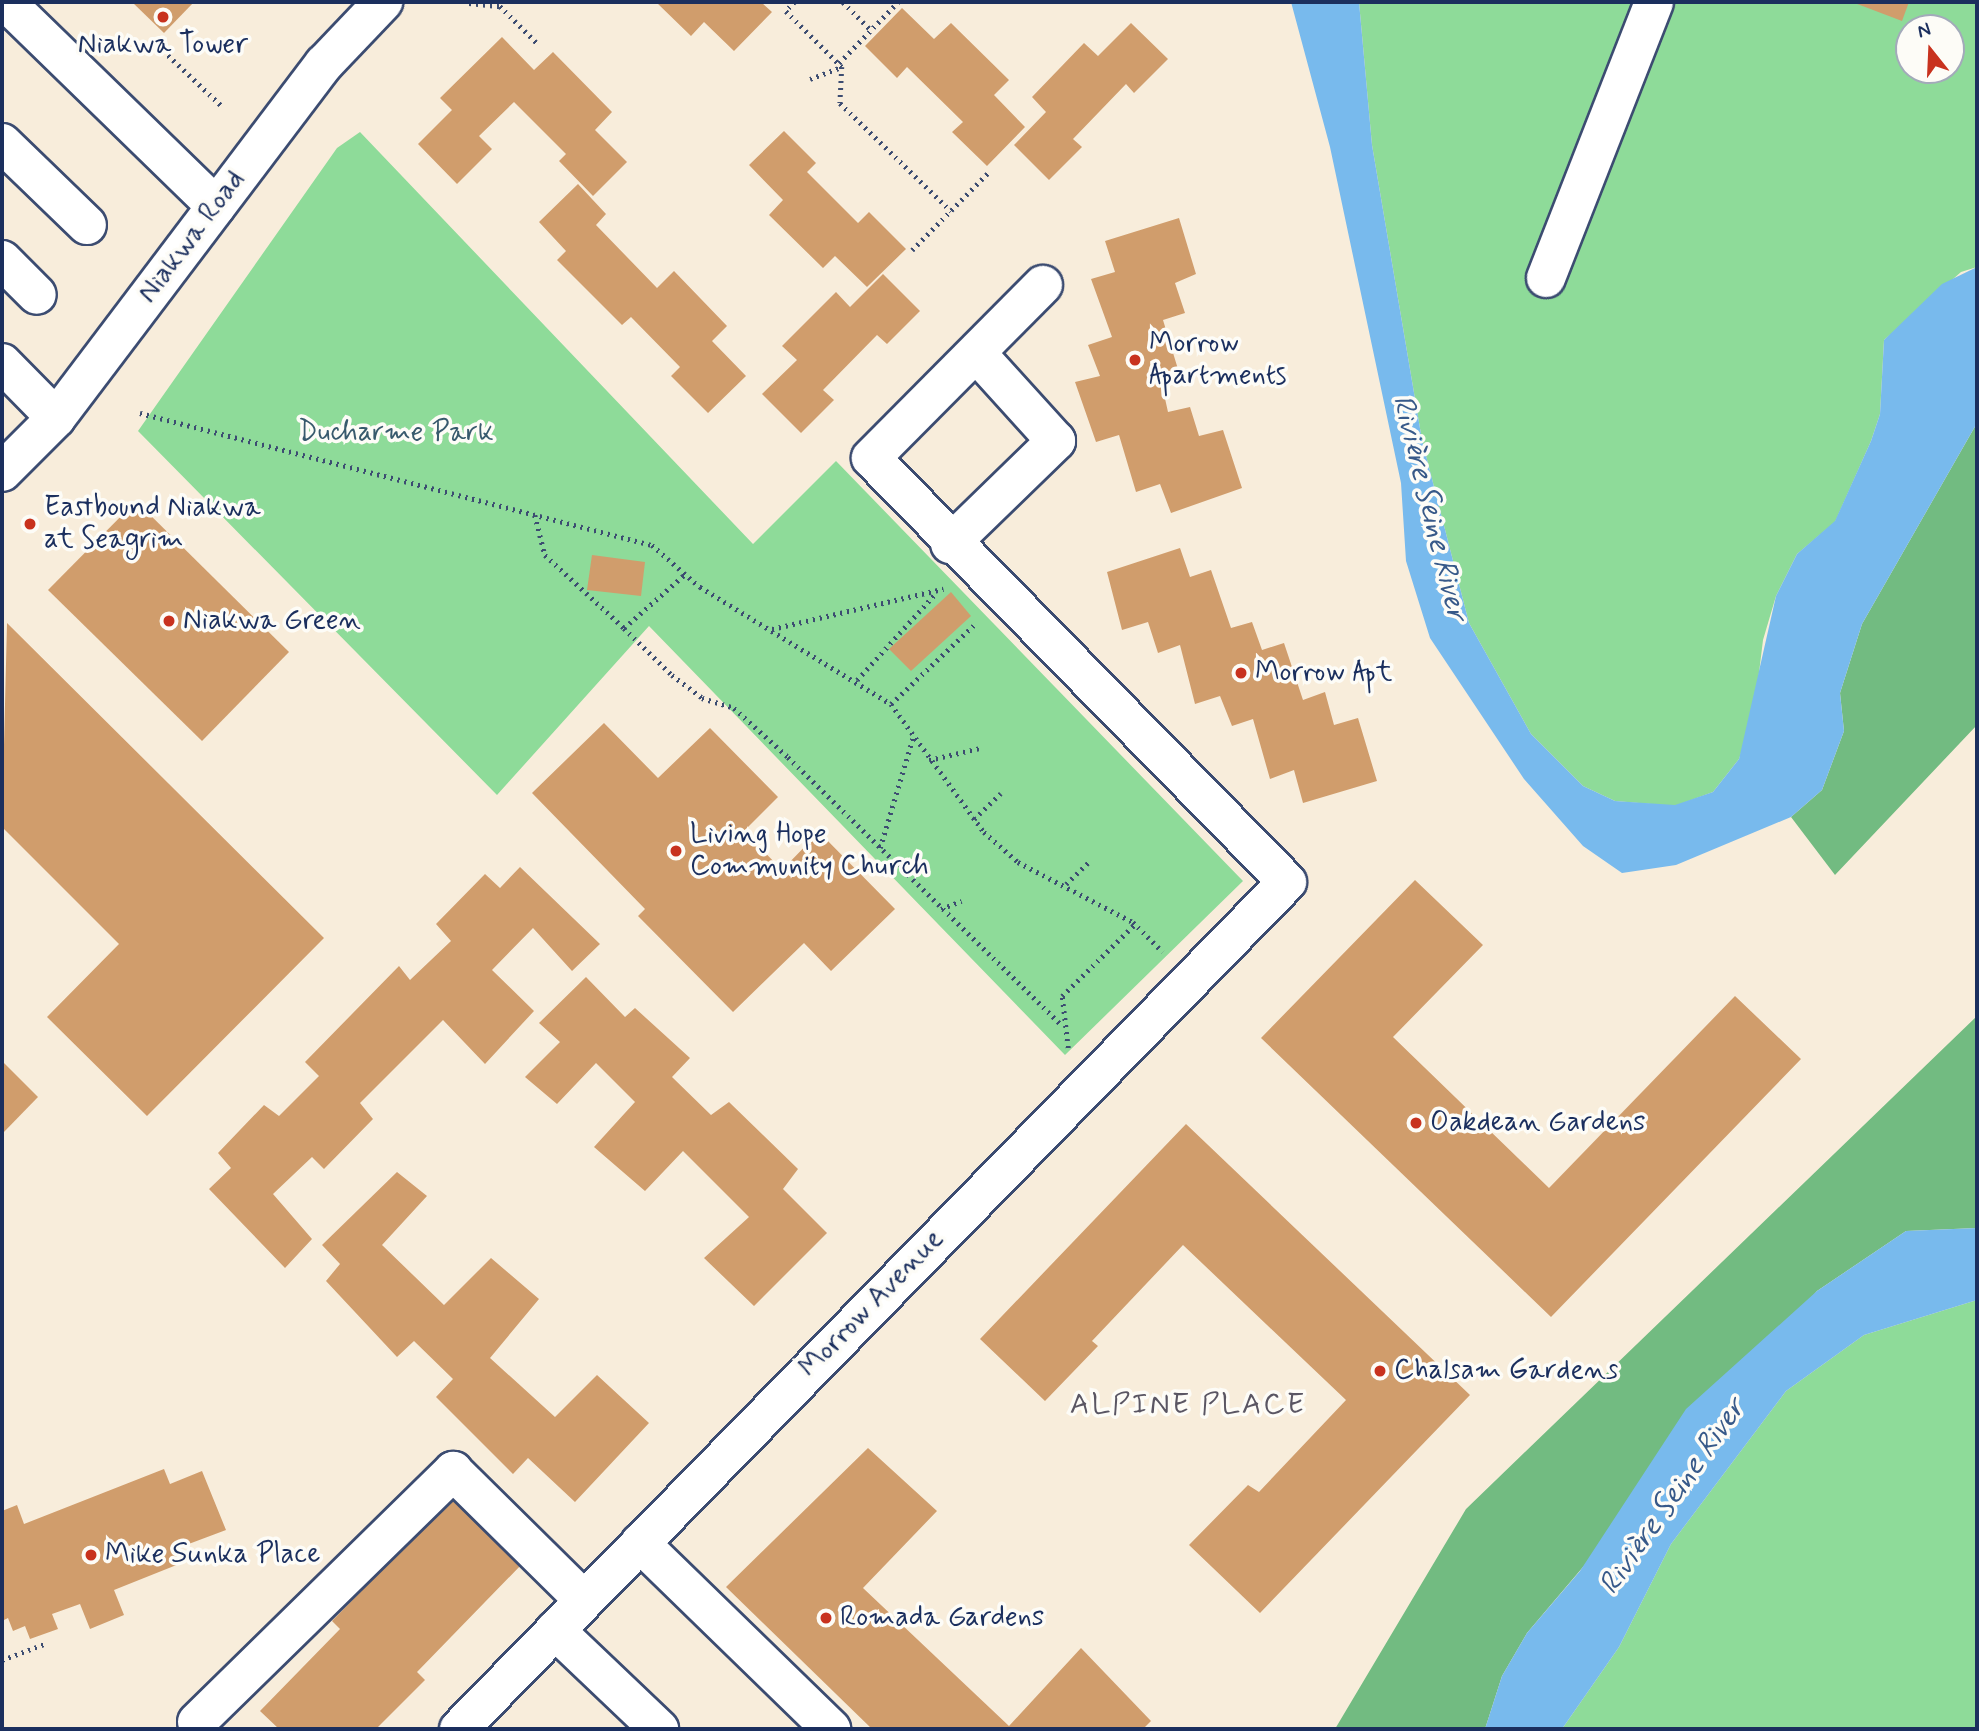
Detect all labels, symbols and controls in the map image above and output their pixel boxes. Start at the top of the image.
marker: Niakwa Tower [155,9,171,25]
north arrow [1895,14,1965,84]
text: N [1914,17,1934,44]
place label: Niakwa Tower [78,28,248,62]
street label: Niakwa Road [131,164,253,310]
place label: Morrow Apartments [1149,327,1287,393]
marker: Morrow Apartments [1127,352,1143,368]
water label: Rivière Seine River [1383,389,1475,627]
park label: Ducharme Park [302,416,490,450]
place label: Eastbound Niakwa at Seagrim [44,491,261,557]
marker: Eastbound Niakwa at Seagrim [22,516,38,532]
place label: Niakwa Green [183,604,361,638]
marker: Niakwa Green [161,613,177,629]
place label: Morrow Apt [1255,656,1393,690]
marker: Morrow Apt [1233,665,1249,681]
place label: Living Hope Community Church [690,818,929,884]
marker: Living Hope Community Church [668,843,684,859]
place label: Oakdean Gardens [1430,1106,1645,1140]
marker: Oakdean Gardens [1408,1115,1424,1131]
street label: Morrow Avenue [796,1226,948,1382]
place label: Chalsam Gardens [1394,1354,1605,1388]
marker: Chalsam Gardens [1372,1363,1388,1379]
district label: ALPINE PLACE [1072,1387,1304,1423]
water label: Rivière Seine River [1591,1390,1755,1604]
place label: Mike Sunka Place [105,1538,313,1572]
marker: Mike Sunka Place [83,1547,99,1563]
place label: Romada Gardens [840,1601,1044,1635]
marker: Romada Gardens [818,1610,834,1626]

